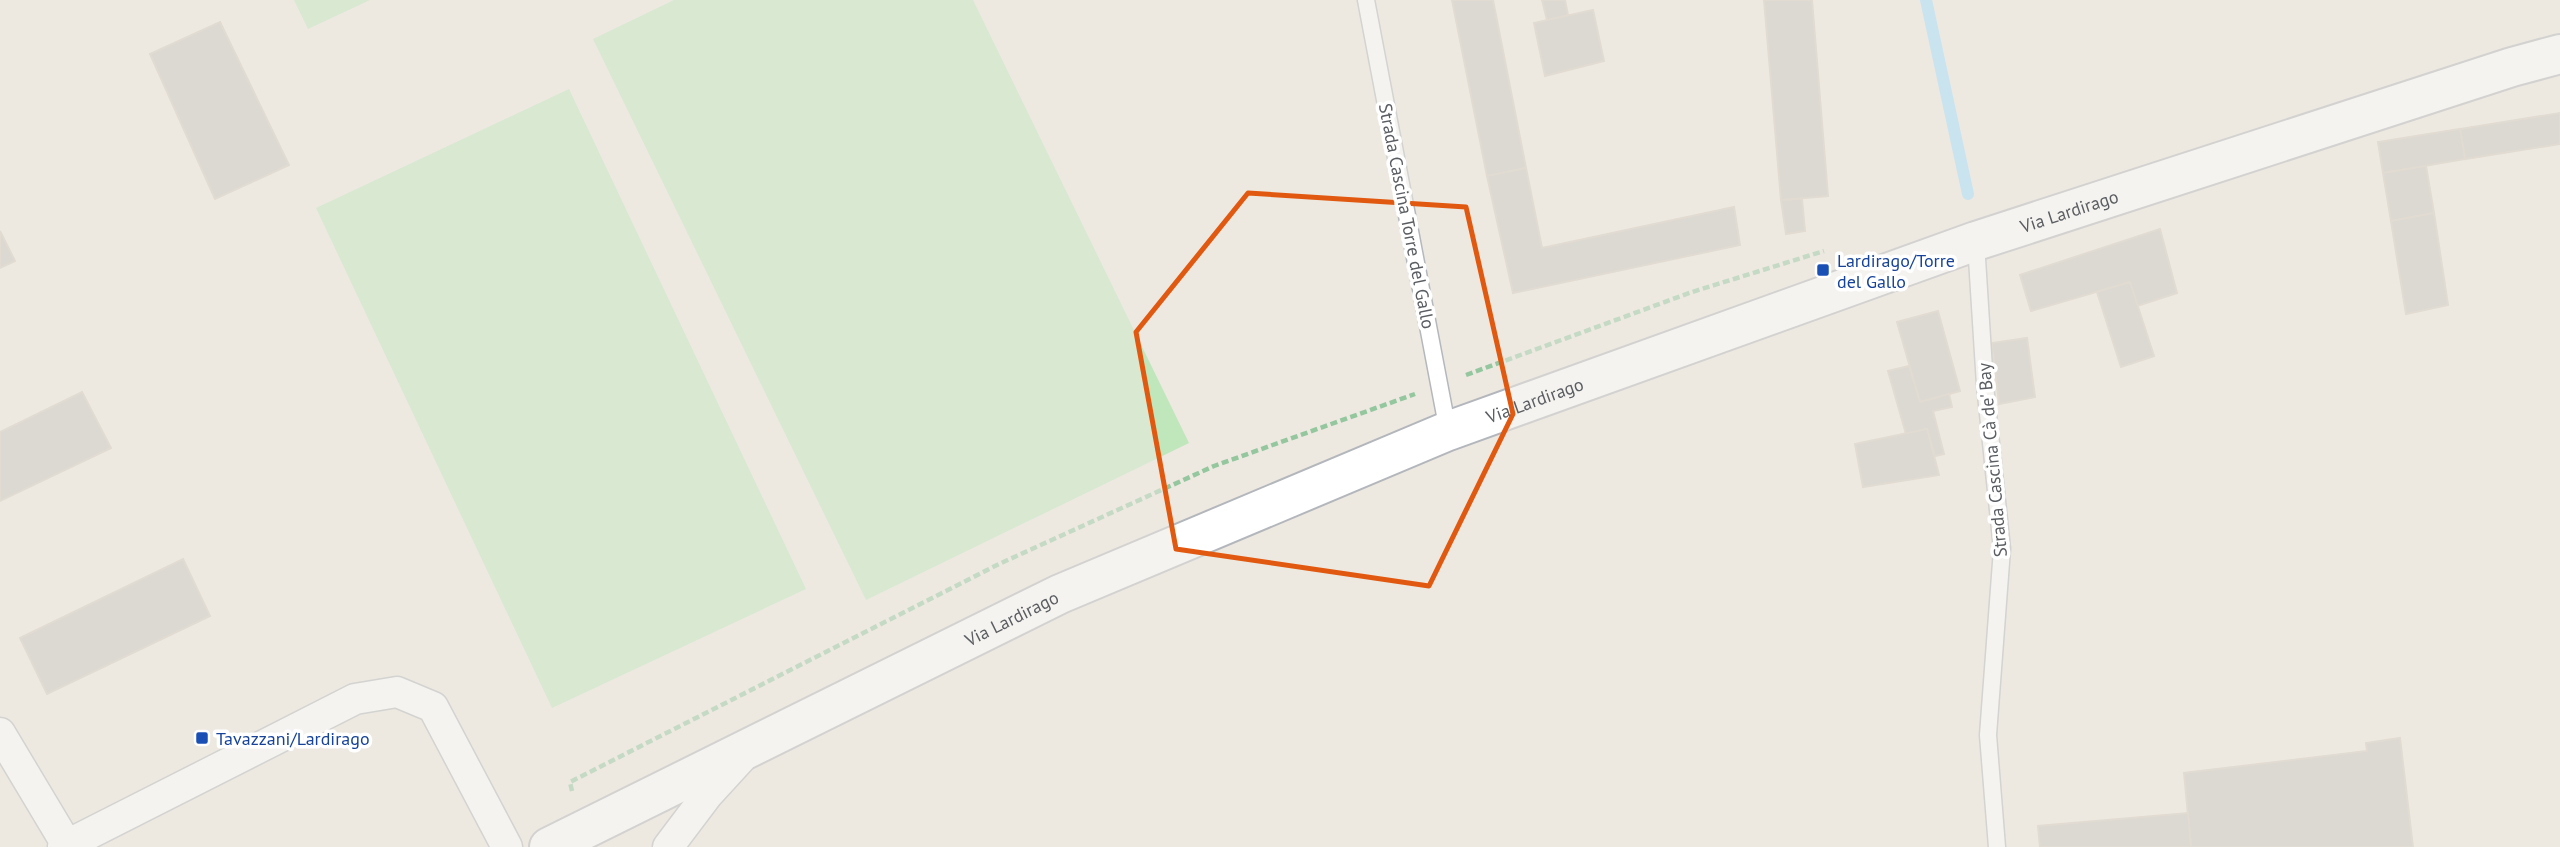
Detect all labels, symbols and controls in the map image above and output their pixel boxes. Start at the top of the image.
street label: Strada Cascina Torre del Gallo [1374,101,1440,331]
street label: Via Lardirago [2016,184,2121,238]
place label: Lardirago/Torre del Gallo [1837,249,1955,293]
marker: Lardirago/Torre del Gallo [1815,262,1831,278]
street label: Strada Cascina Cà de' Bay [1972,361,2012,558]
street label: Via Lardirago [1482,372,1586,428]
street label: Via Lardirago [960,585,1062,651]
place label: Tavazzani/Lardirago [216,727,370,750]
marker: Tavazzani/Lardirago [194,730,210,746]

